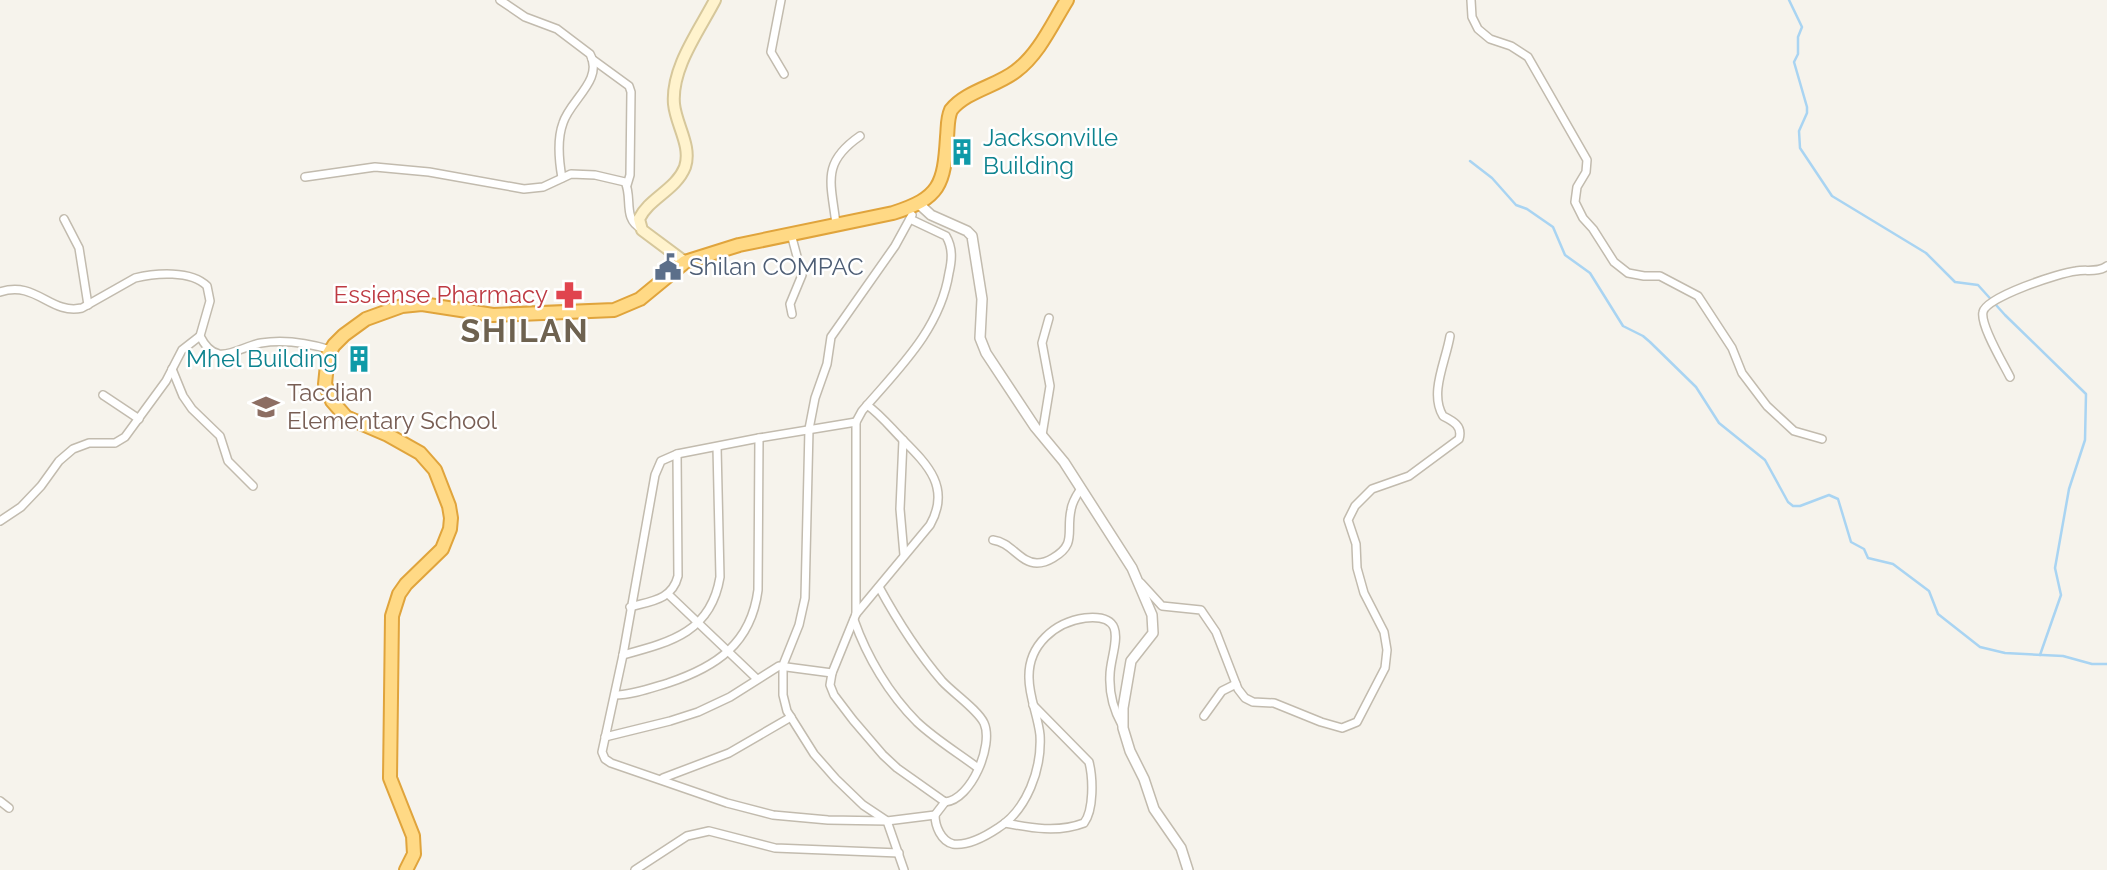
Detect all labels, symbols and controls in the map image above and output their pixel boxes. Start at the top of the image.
place label: Jacksonville Building [983,123,1118,180]
building icon: Jacksonville Building [947,137,977,167]
public building icon: Shilan COMPAC [653,252,683,282]
place label: Shilan COMPAC [689,252,864,281]
place label: Essiense Pharmacy [334,280,548,309]
pharmacy icon: Essiense Pharmacy [554,280,584,310]
district label: SHILAN [460,312,590,349]
place label: Mhel Building [186,344,338,373]
building icon: Mhel Building [344,344,374,374]
place label: Tacdian Elementary School [287,378,498,435]
school or university icon: Tacdian Elementary School [251,392,281,422]

